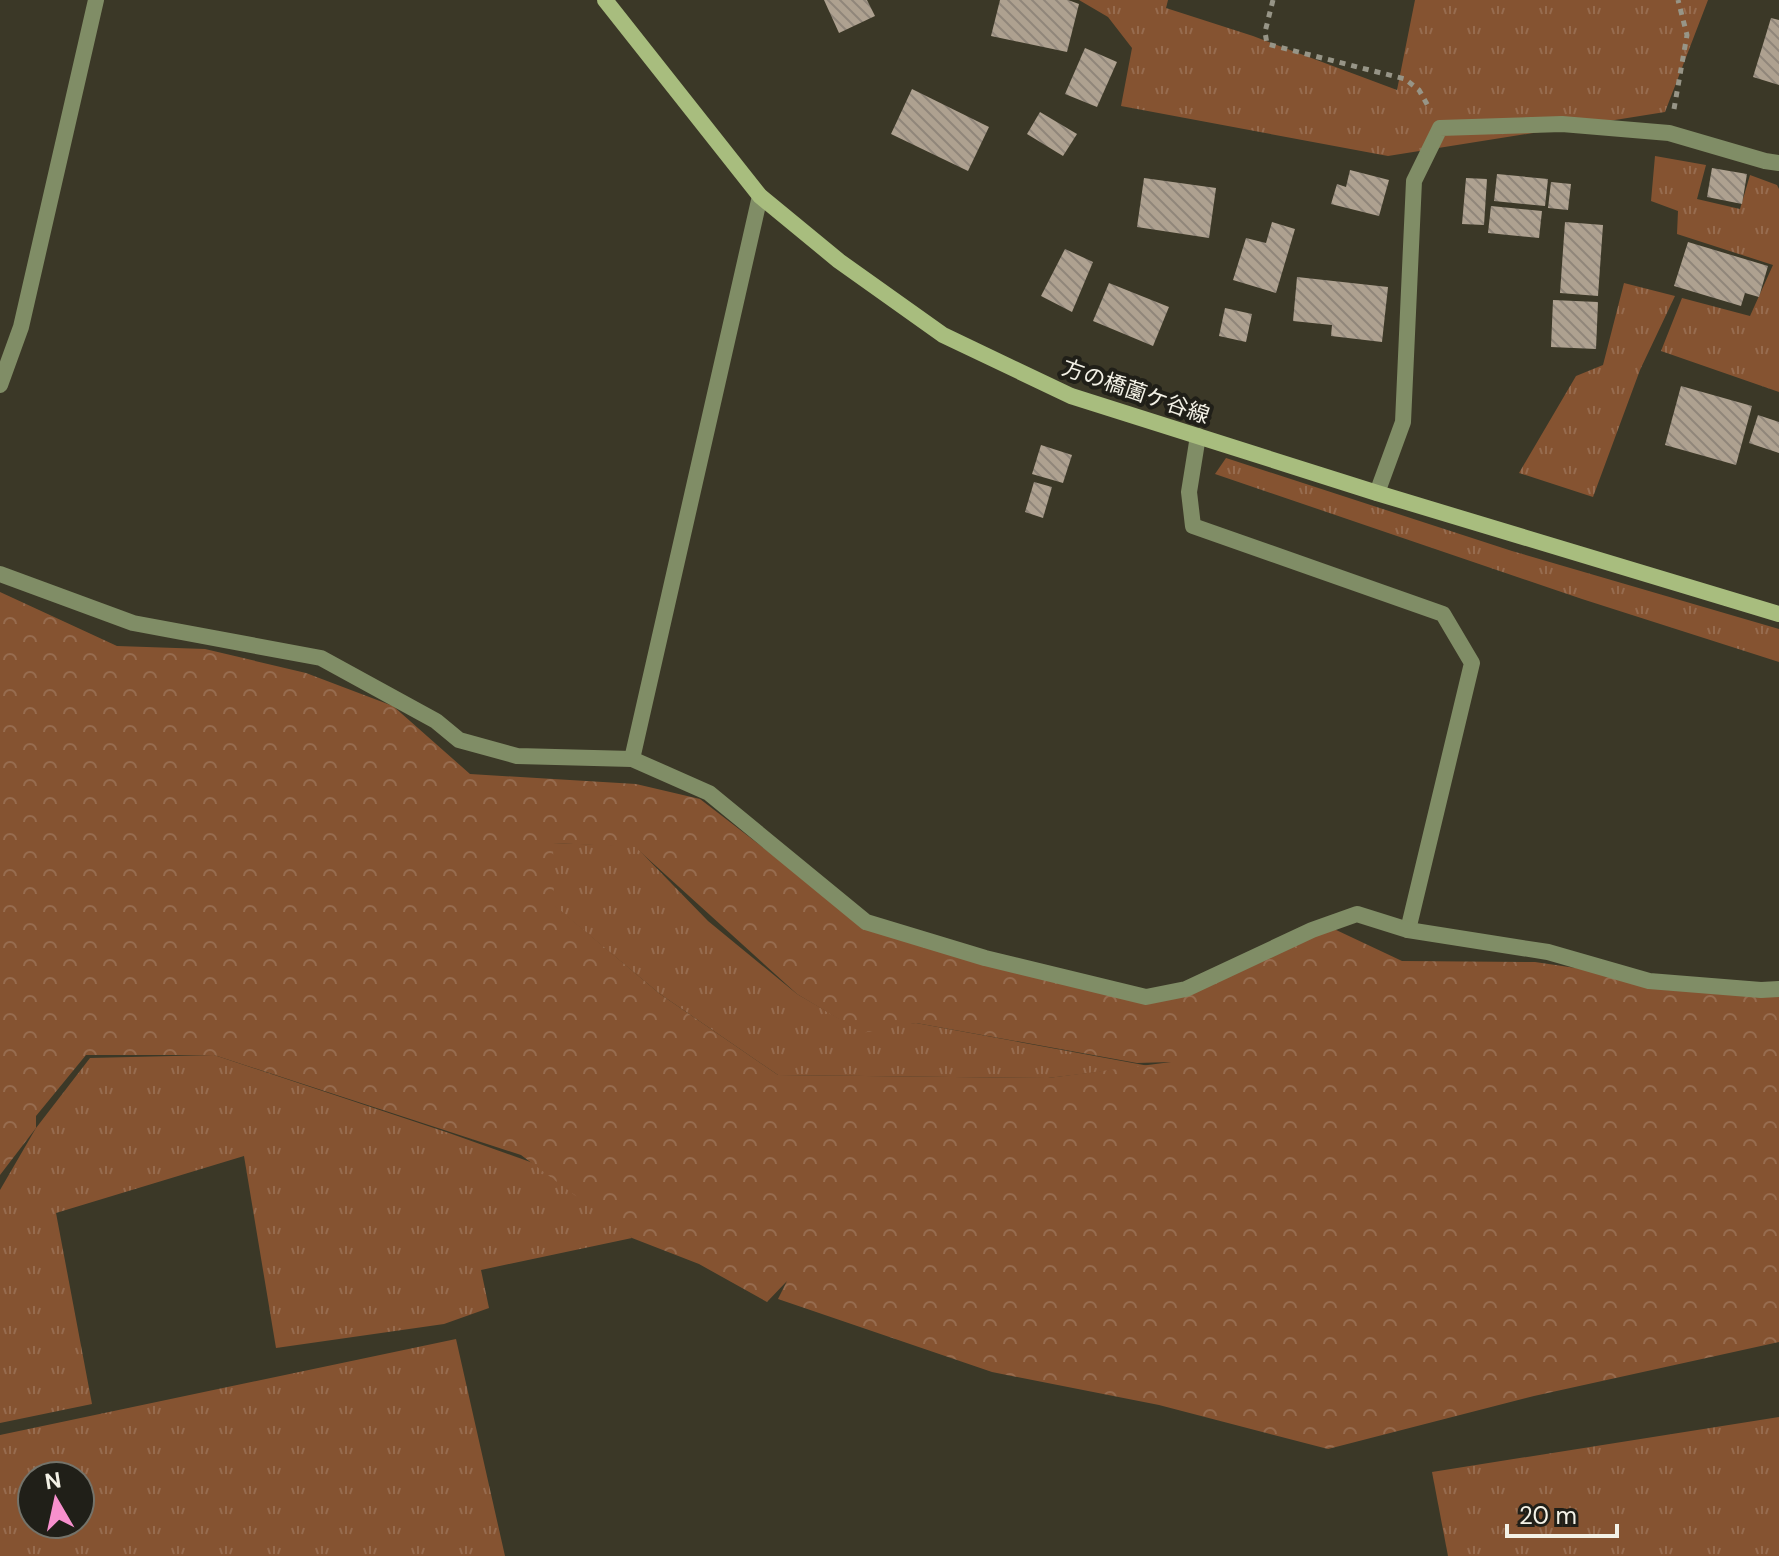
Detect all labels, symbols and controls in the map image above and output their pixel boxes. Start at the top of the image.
street label: 方の橋薗ケ谷線 [1058,353,1213,430]
north arrow [16,1460,96,1540]
text: N [43,1465,63,1496]
scale bar [1507,1488,1617,1538]
text: 20 m [1519,1500,1577,1531]

